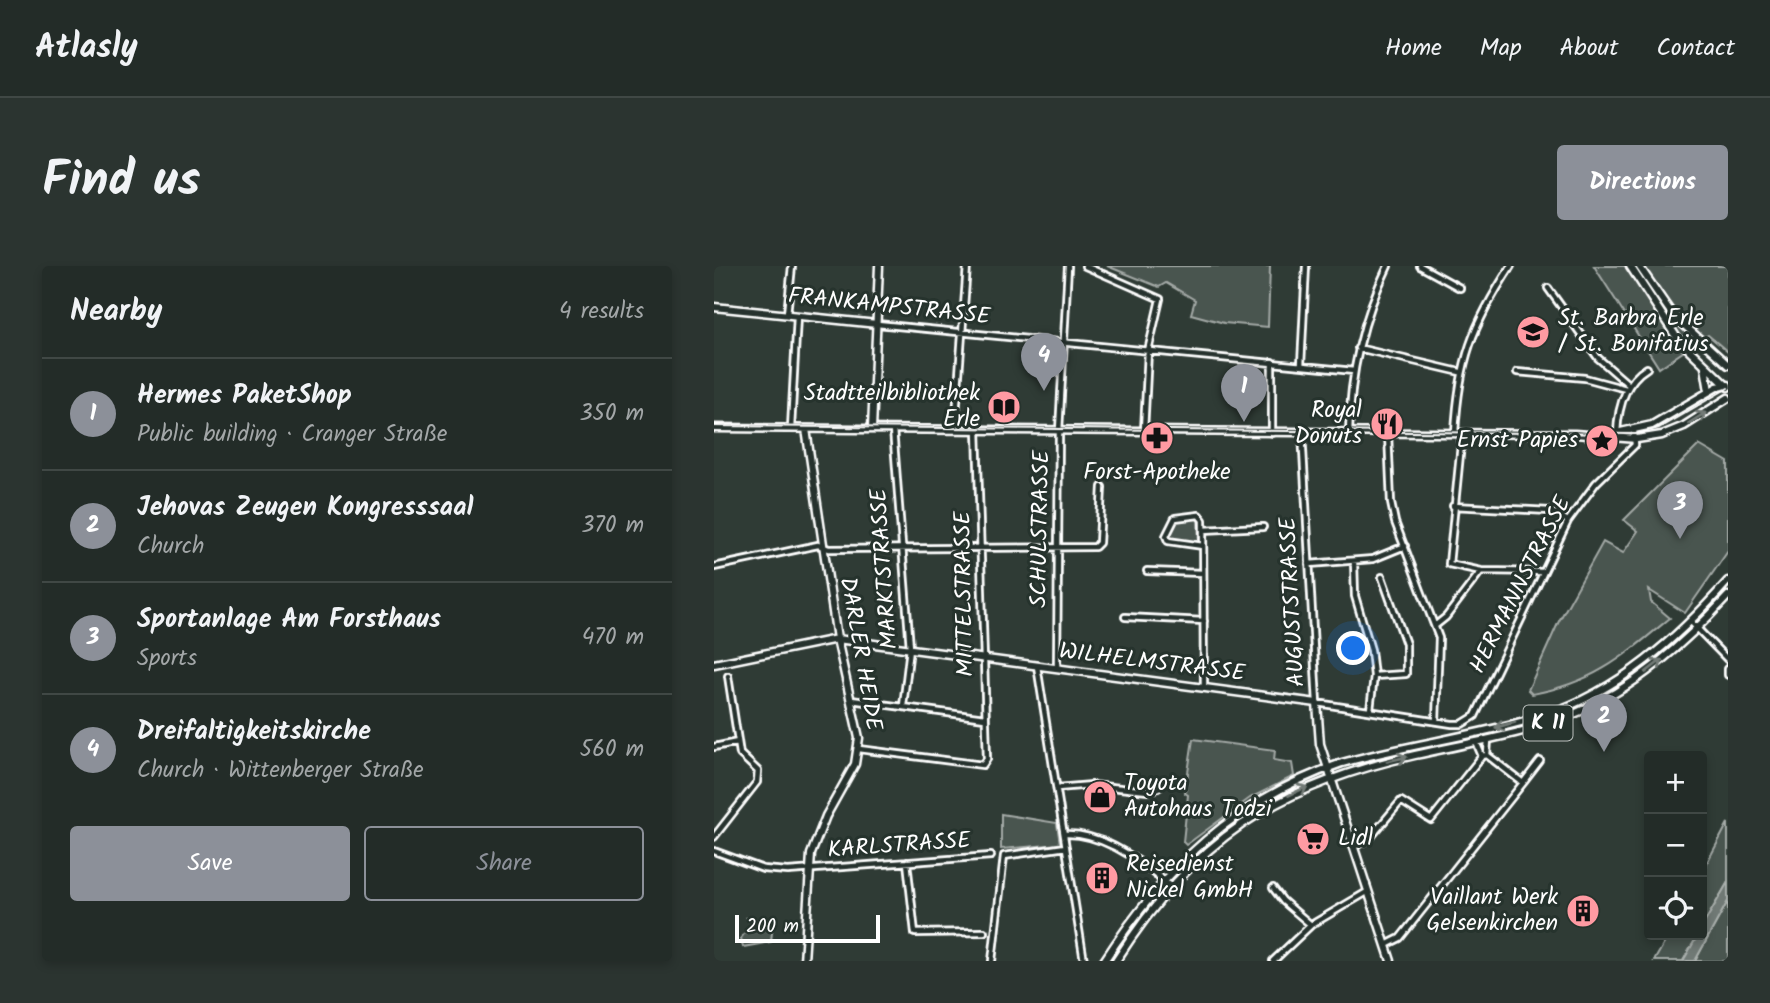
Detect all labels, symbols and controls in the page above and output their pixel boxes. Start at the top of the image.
text: Atlasly [35,22,138,75]
text: Home [1385,29,1442,68]
text: Map [1480,29,1522,68]
text: About [1560,29,1618,68]
text: Contact [1656,29,1735,68]
text: Find us [42,143,200,221]
button: Directions [1557,145,1728,220]
street label: FRANKAMPSTRASSE [786,278,992,336]
text: Nearby [70,288,162,336]
text: 4 results [559,294,644,330]
place label: St. Barbra Erle / St. Bonifatius [1558,301,1709,363]
school or university icon: St. Barbra Erle / St. Bonifatius [1514,313,1552,351]
pin: 4 [1021,333,1067,391]
pin: 1 [1221,364,1267,422]
text: Hermes PaketShop [137,375,352,417]
place label: Stadtteilbibliothek Erle [804,376,980,438]
library icon: Stadtteilbibliothek Erle [985,388,1023,426]
place label: Royal Donuts [1295,393,1362,455]
text: 1 [90,396,96,432]
text: 350 m [579,396,644,432]
restaurant icon: Royal Donuts [1368,405,1406,443]
one-way arrow [1687,410,1706,425]
text: Public building · Cranger Straße [137,417,447,453]
pharmacy icon: Forst-Apotheke [1138,419,1176,457]
place icon: Ernst Papies [1583,422,1621,460]
place label: Ernst Papies [1457,423,1578,459]
street label: SCHULSTRASSE [1022,449,1060,608]
place label: Forst-Apotheke [1083,455,1231,491]
pin: 3 [1657,481,1703,539]
text: Jehovas Zeugen Kongresssaal [137,487,473,529]
street label: MARKTSTRASSE [861,487,909,651]
street label: HERMANNSTRASSE [1461,489,1582,680]
text: 2 [86,508,100,544]
text: 370 m [581,508,644,544]
street label: MITTELSTRASSE [946,510,984,677]
street label: AUGUSTSTRASSE [1271,516,1315,688]
text: Church [137,529,204,565]
street label: DARLER HEIDE [829,574,891,734]
text: Sportanlage Am Forsthaus [137,599,441,641]
text: 3 [87,620,99,656]
text: 470 m [582,620,644,656]
your location [1336,631,1370,665]
street label: WILHELMSTRASSE [1057,634,1248,692]
text: Sports [137,641,197,677]
one-way arrow [1644,658,1662,674]
pin: 2 [1581,694,1627,752]
road number: K 11 [1524,706,1572,741]
text: Dreifaltigkeitskirche [137,711,371,753]
one-way arrow [1494,719,1517,732]
text: 4 [87,732,99,768]
text: 560 m [580,732,644,768]
map controls [1644,751,1707,940]
button: + [1644,751,1707,814]
one-way arrow [1385,752,1407,765]
text: Church · Wittenberger Straße [137,753,424,789]
place label: Toyota Autohaus Todzi [1124,766,1273,828]
shop icon: Toyota Autohaus Todzi [1081,778,1119,816]
one-way arrow [1287,784,1308,798]
button: − [1644,814,1707,877]
supermarket icon: Lidl [1294,820,1332,858]
place label: Lidl [1338,821,1374,857]
street label: KARLSTRASSE [826,823,972,869]
button: Save [70,826,350,901]
button: Share [364,826,644,901]
place label: Reisedienst Nickel GmbH [1126,847,1253,909]
building icon: Reisedienst Nickel GmbH [1083,859,1121,897]
button: locate [1644,877,1707,940]
place label: Vaillant Werk Gelsenkirchen [1427,880,1558,942]
building icon: Vaillant Werk Gelsenkirchen [1564,892,1602,930]
scale bar [735,912,880,944]
text: 200 m [746,912,799,942]

